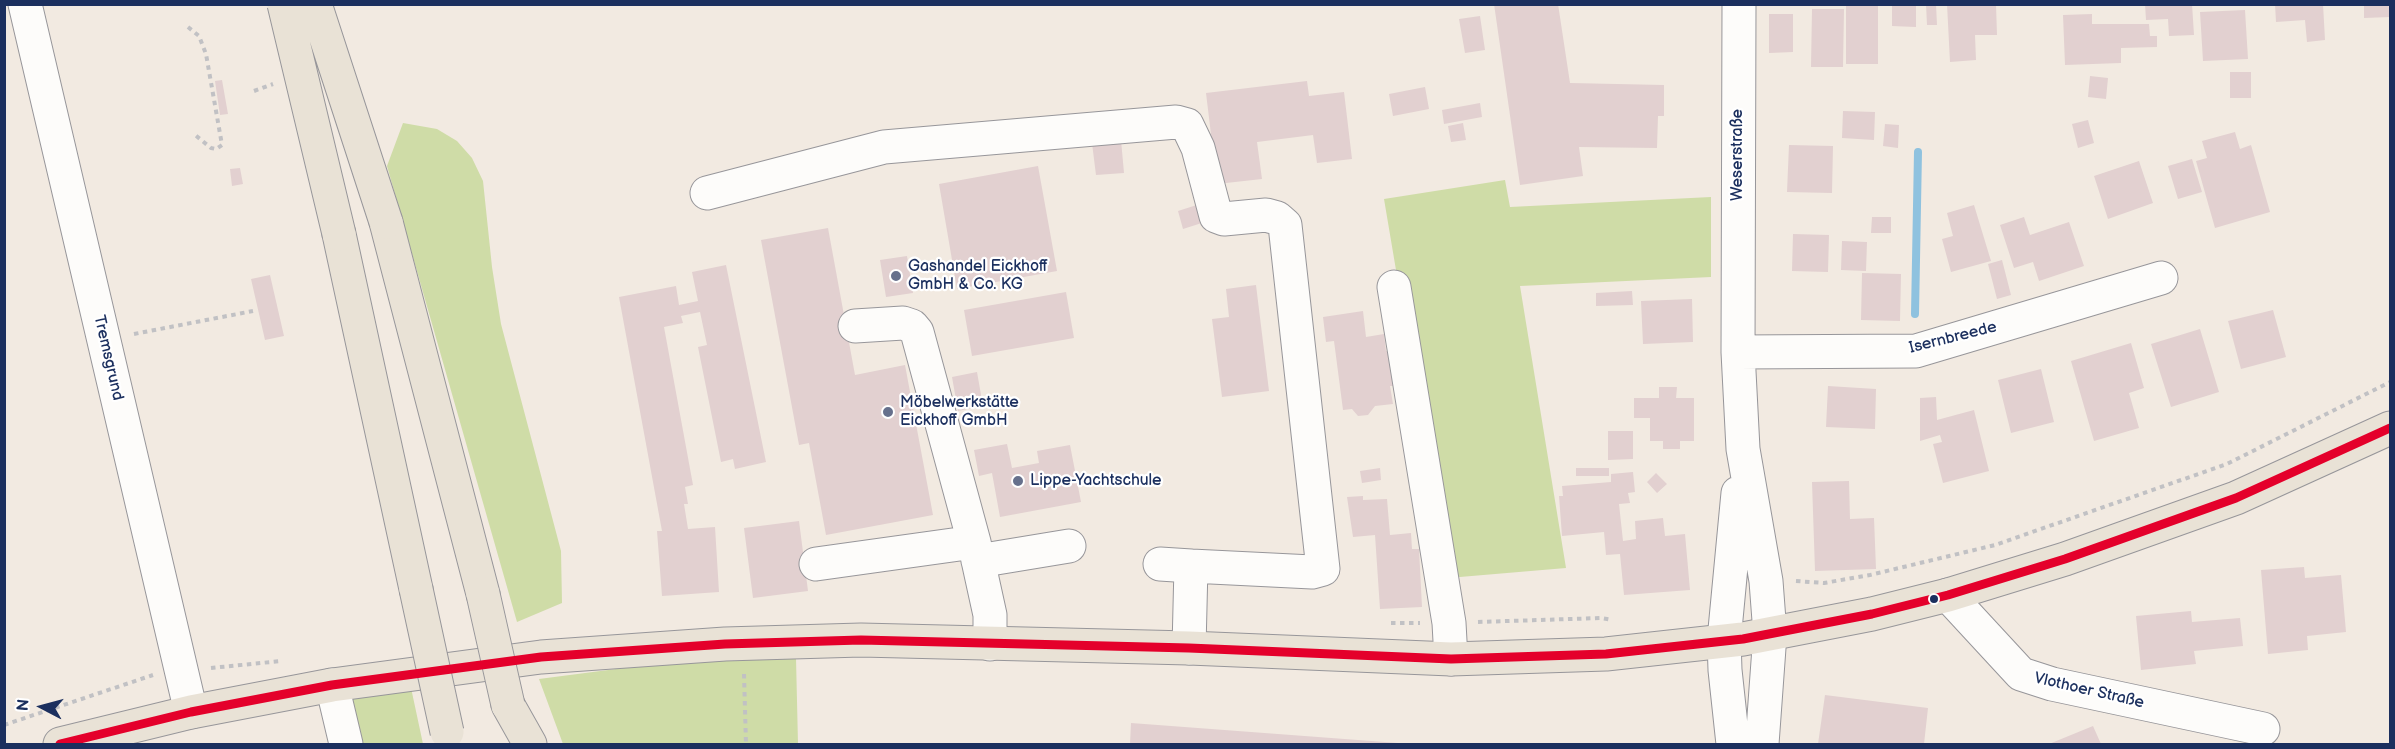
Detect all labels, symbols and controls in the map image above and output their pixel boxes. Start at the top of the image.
street label: Weserstraße [1728,109,1748,201]
place label: Gashandel Eickhoff GmbH & Co. KG [908,257,1048,295]
marker: Gashandel Eickhoff GmbH & Co. KG [889,269,903,283]
street label: Tremsgrund [89,313,127,403]
street label: Isernbreede [1907,318,1999,358]
place label: Möbelwerkstätte Eickhoff GmbH [900,393,1019,431]
marker: Möbelwerkstätte Eickhoff GmbH [881,405,895,419]
place label: Lippe-Yachtschule [1030,471,1162,491]
marker: Lippe-Yachtschule [1011,474,1025,488]
unlabelled marker [1928,593,1940,605]
street label: Vlothoer Straße [2032,669,2146,713]
north arrow [12,677,72,737]
text: N [14,698,34,712]

